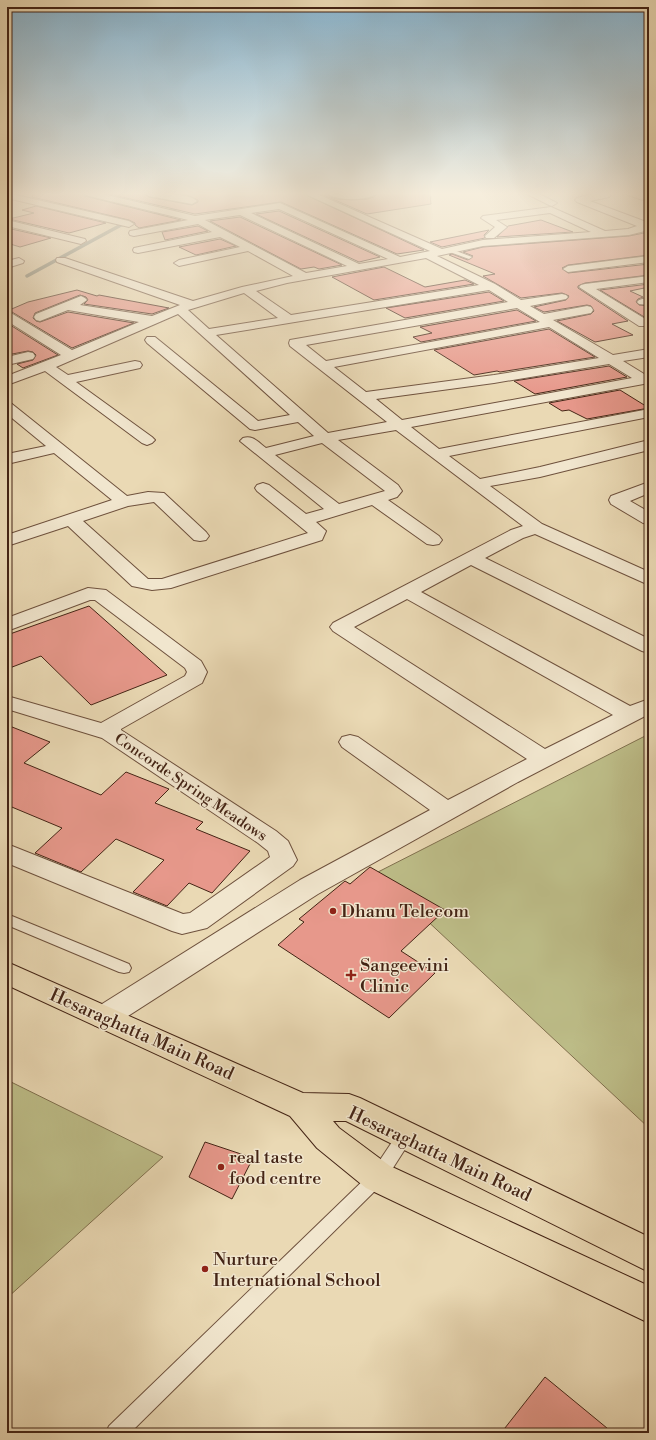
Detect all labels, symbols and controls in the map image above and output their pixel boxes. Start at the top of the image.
street label: Concorde Spring Meadows [111,729,271,846]
place label: Dhanu Telecom [341,900,469,923]
marker: Dhanu Telecom [328,906,338,916]
place label: Sangeevini Clinic [360,954,449,998]
marker: Sangeevini Clinic [345,969,357,981]
street label: Hesaraghatta Main Road [46,983,238,1086]
street label: Hesaraghatta Main Road [345,1102,536,1207]
place label: real taste food centre [229,1146,321,1190]
marker: real taste food centre [216,1162,226,1172]
place label: Nurture International School [213,1248,381,1292]
marker: Nurture International School [200,1264,210,1274]

